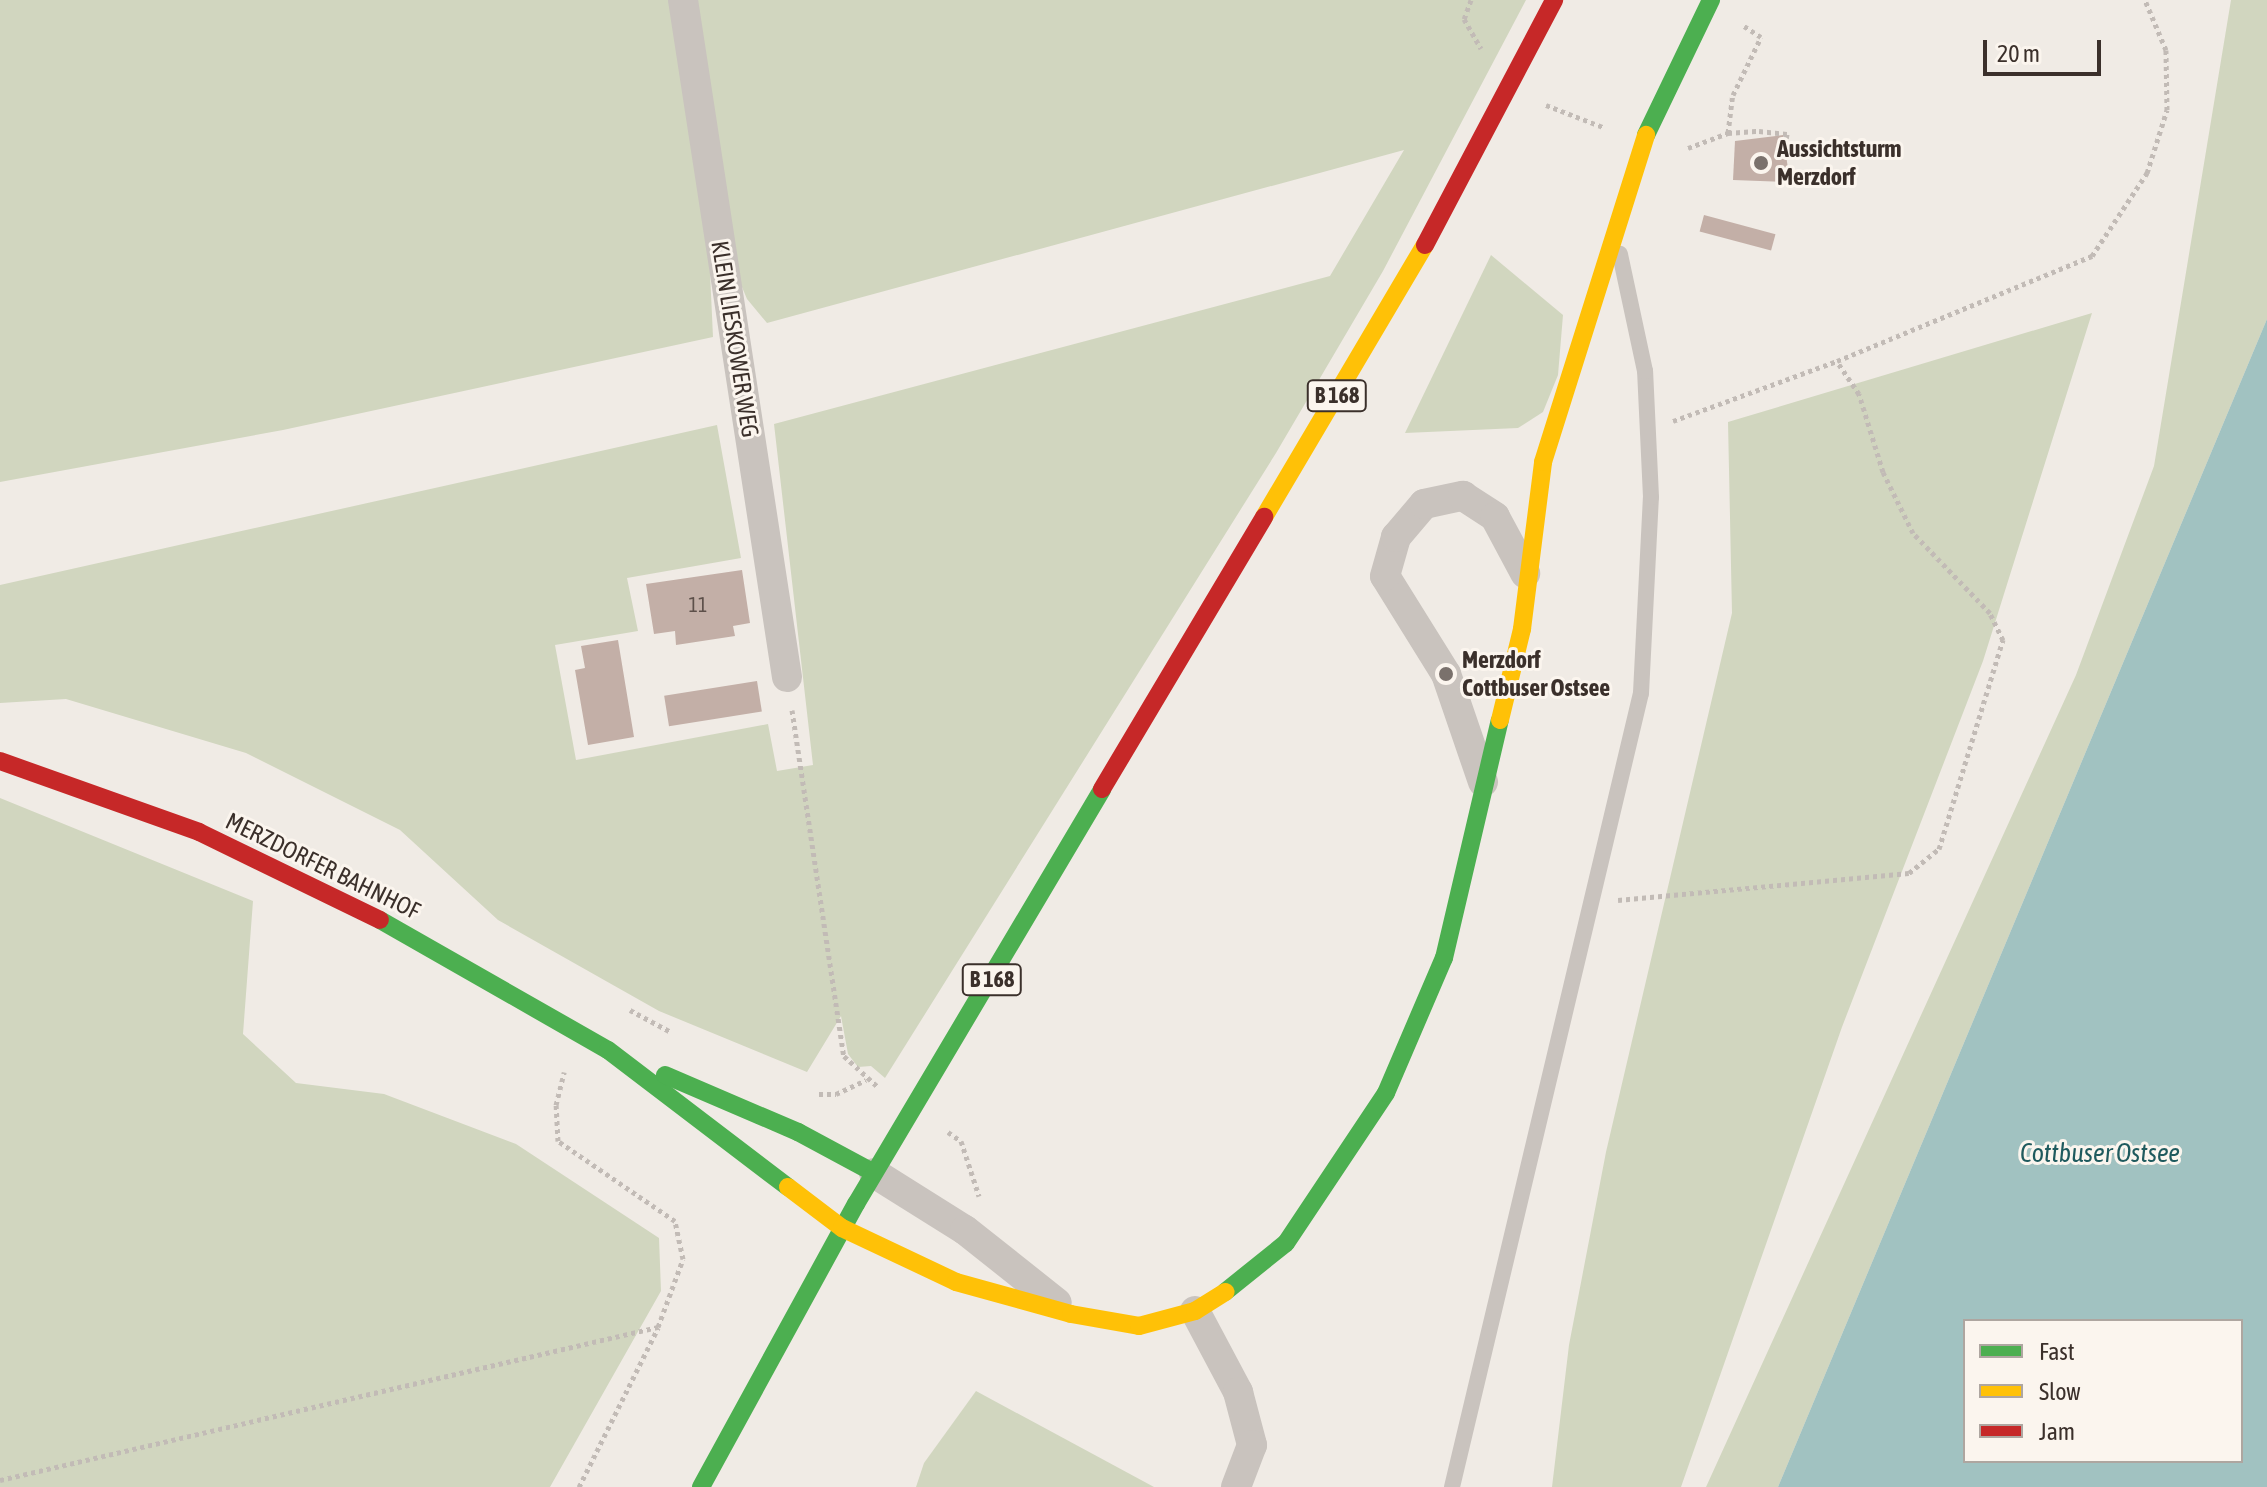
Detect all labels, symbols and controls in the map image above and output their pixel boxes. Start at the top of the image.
scale bar [1987,24,2105,74]
text: 20 m [1997,40,2040,67]
place label: Aussichtsturm Merzdorf [1777,135,1902,191]
marker: Aussichtsturm Merzdorf [1752,154,1770,172]
street label: KLEIN LIESKOWER WEG [705,239,765,439]
road number: B 168 [1305,378,1369,414]
house number: 11 [689,592,707,616]
place label: Merzdorf Cottbuser Ostsee [1462,646,1610,702]
marker: Merzdorf Cottbuser Ostsee [1437,665,1455,683]
street label: MERZDORFER BAHNHOF [221,806,425,926]
road number: B 168 [960,962,1024,998]
water label: Cottbuser Ostsee [2020,1138,2180,1170]
legend [1963,1319,2243,1463]
text: Fast [2039,1338,2075,1365]
text: Slow [2039,1378,2081,1405]
text: Jam [2039,1418,2075,1445]

